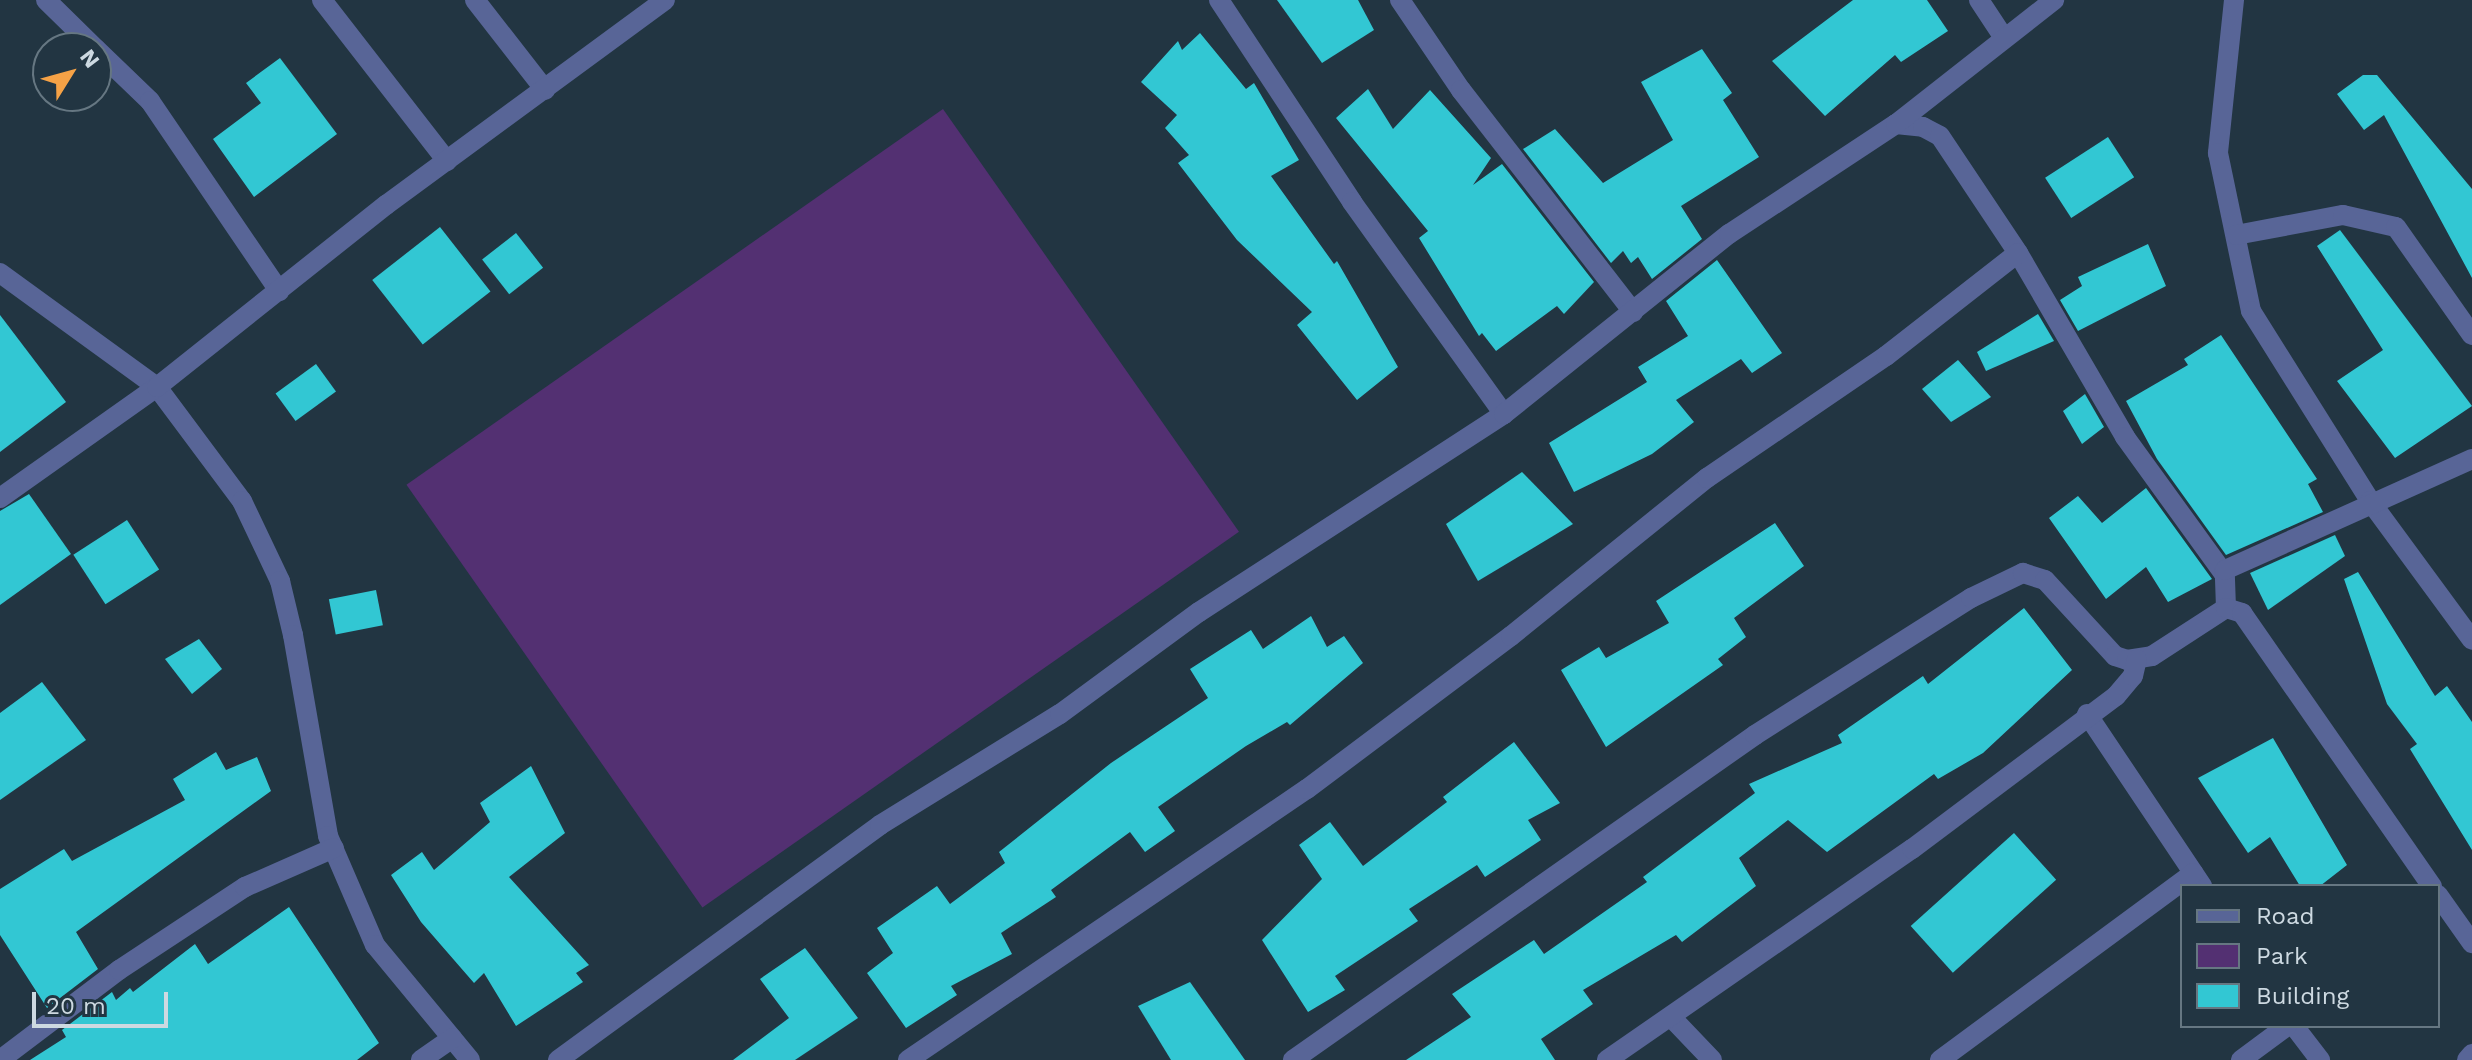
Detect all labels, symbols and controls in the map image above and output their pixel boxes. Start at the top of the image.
north arrow [32,32,112,112]
text: N [75,44,105,72]
legend [2180,884,2440,1028]
text: Road [2256,902,2315,930]
text: Park [2256,942,2308,970]
scale bar [36,976,172,1026]
text: Building [2256,982,2349,1010]
text: 20 m [46,992,106,1020]

